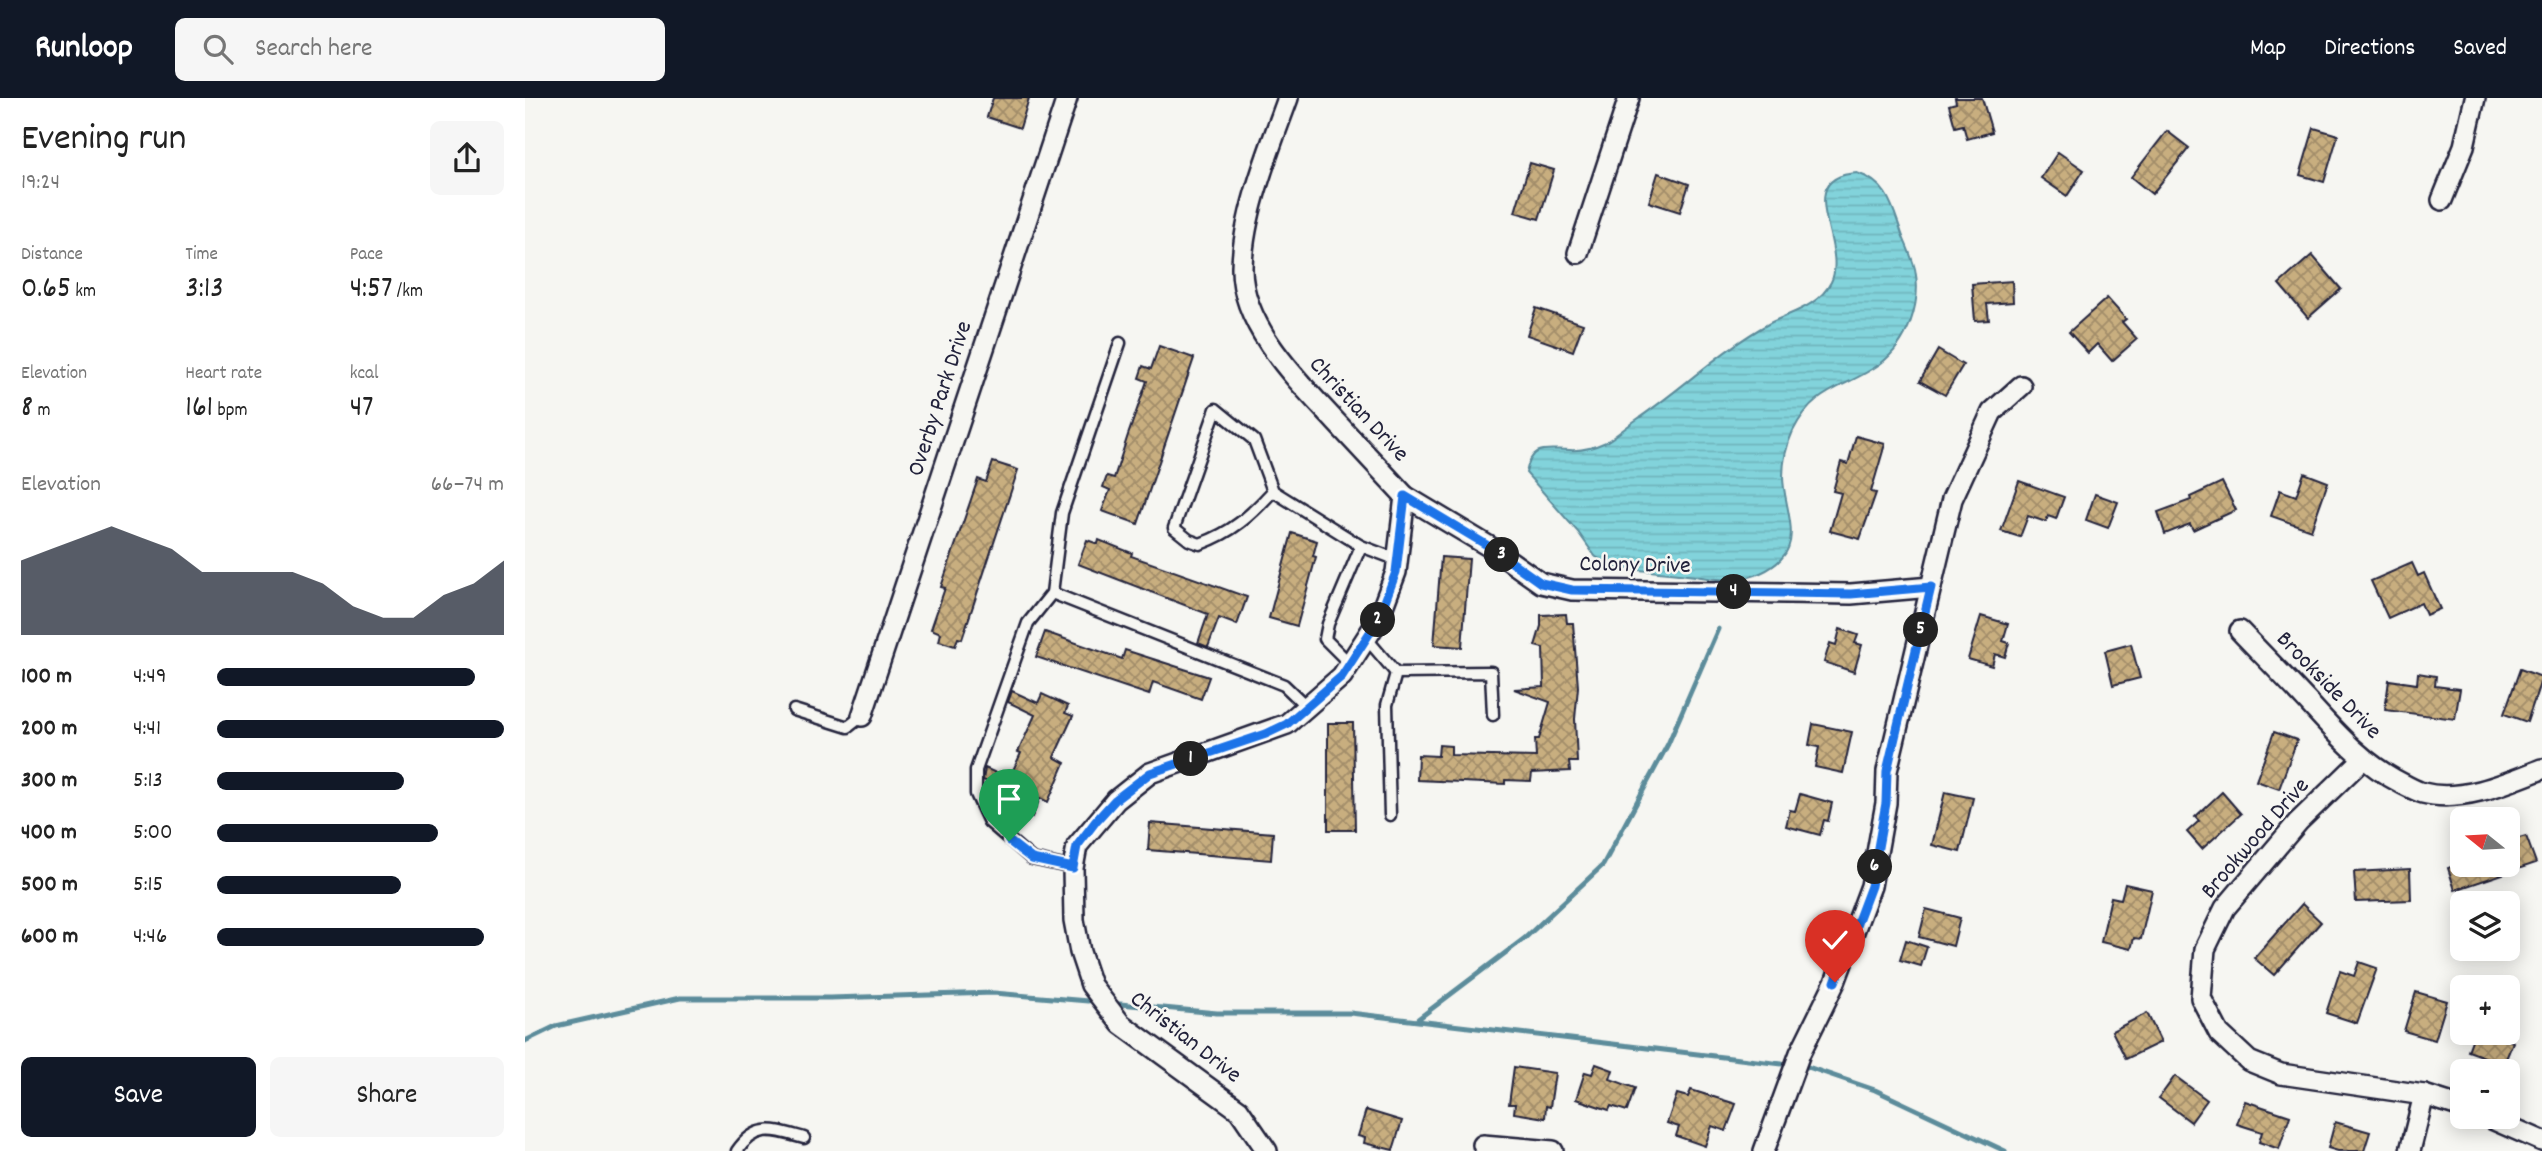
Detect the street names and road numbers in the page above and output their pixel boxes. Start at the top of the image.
street label: Overby Park Drive [900,317,982,481]
street label: Christian Drive [1300,350,1416,470]
street label: Colony Drive [1579,548,1691,584]
street label: Brookside Drive [2267,624,2389,748]
street label: Brookwood Drive [2194,771,2318,907]
street label: Christian Drive [1122,983,1248,1093]

